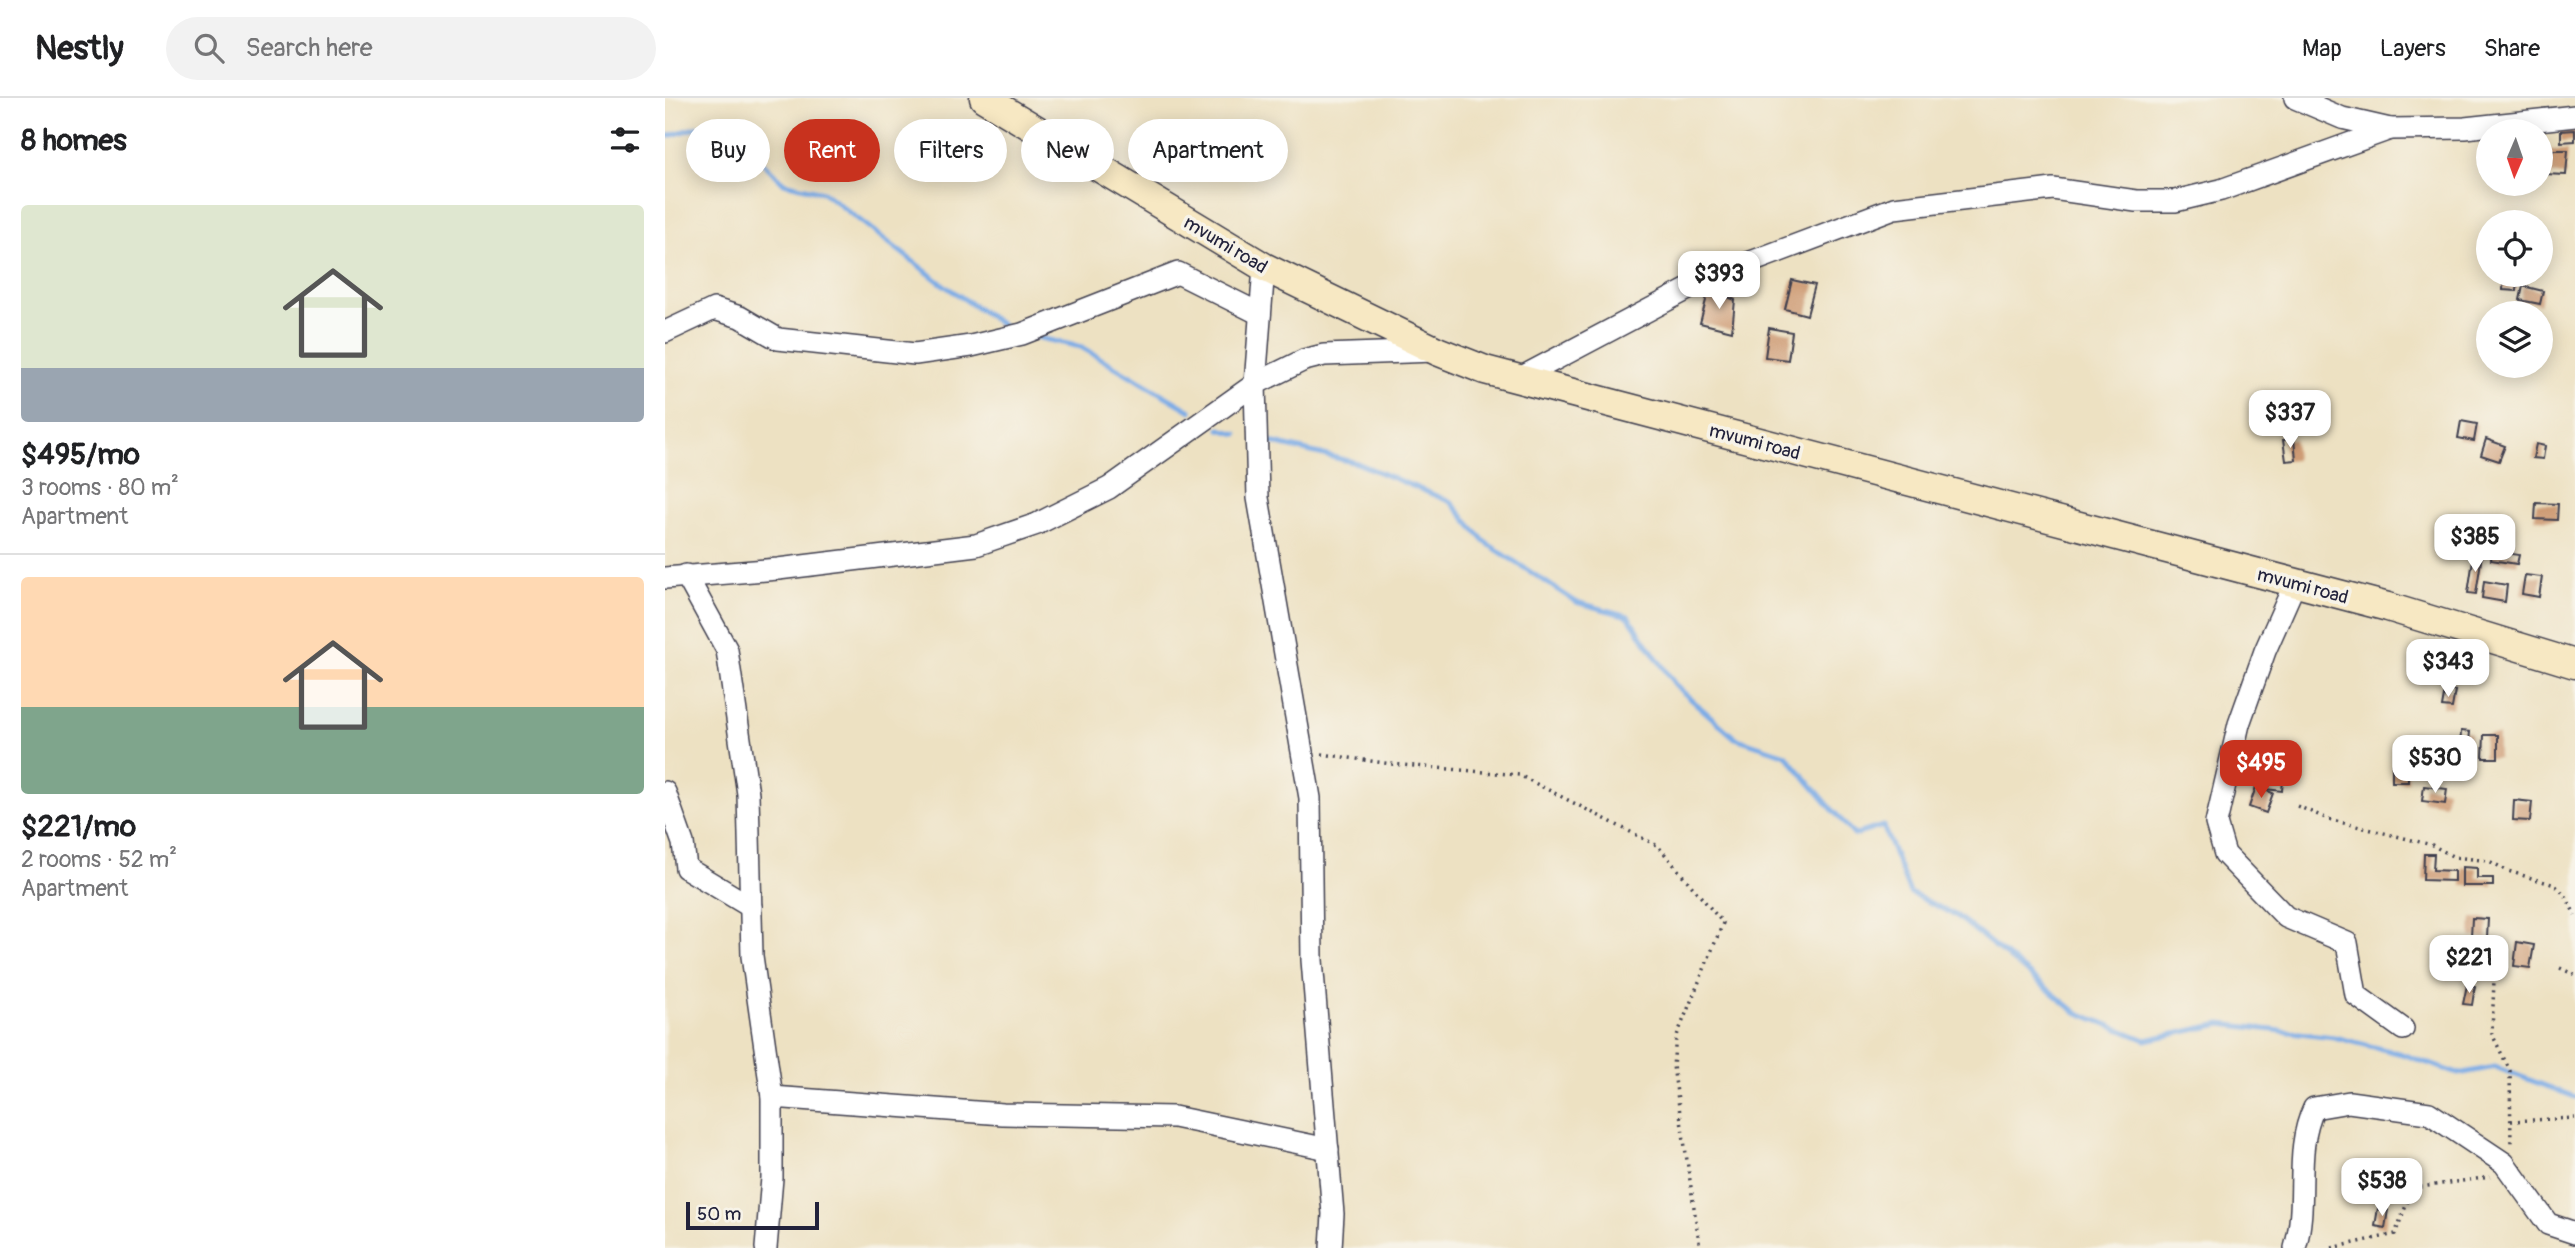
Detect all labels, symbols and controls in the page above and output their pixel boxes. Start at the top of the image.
search box [166,17,656,80]
text: Nestly [35,28,124,69]
icon: search [190,29,228,67]
text: Search here [246,32,373,64]
text: Map [2302,34,2342,63]
text: Layers [2380,34,2446,63]
text: Share [2484,34,2540,63]
chip: Buy [686,119,770,182]
chip: Rent [784,119,880,182]
chip: Filters [894,119,1007,182]
chip: New [1021,119,1114,182]
chip: Apartment [1128,119,1288,182]
north arrow [2476,119,2553,196]
map controls [2476,119,2553,378]
icon: filters [606,121,644,159]
text: 8 homes [21,122,127,159]
street label: mvumi road [1179,210,1272,279]
button: locate [2476,210,2553,287]
icon: home [270,250,396,376]
pin: $393 [1678,252,1760,311]
text: $393 [1694,259,1744,288]
button: layers [2476,301,2553,378]
pin: $337 [2249,390,2331,450]
text: $337 [2265,398,2315,427]
street label: mvumi road [1706,418,1803,466]
text: $495/mo [21,436,140,473]
text: 3 rooms · 80 m² [21,473,179,502]
text: Apartment [21,502,128,531]
pin: $385 [2434,514,2516,574]
text: $385 [2450,522,2500,551]
street label: mvumi road [2254,562,2351,610]
icon: home [270,622,396,748]
pin: $343 [2407,640,2489,699]
text: $343 [2422,647,2474,676]
pin: $530 [2394,736,2476,795]
pin: $495 [2220,740,2302,800]
text: $530 [2408,743,2462,772]
text: $495 [2236,748,2286,777]
text: $221/mo [21,808,136,845]
text: 2 rooms · 52 m² [21,845,177,874]
text: Apartment [21,874,128,903]
pin: $221 [2428,936,2510,995]
text: $221 [2445,943,2493,972]
pin: $538 [2341,1158,2423,1218]
text: $538 [2357,1166,2407,1195]
scale bar [686,1199,819,1231]
text: 50 m [697,1202,741,1226]

